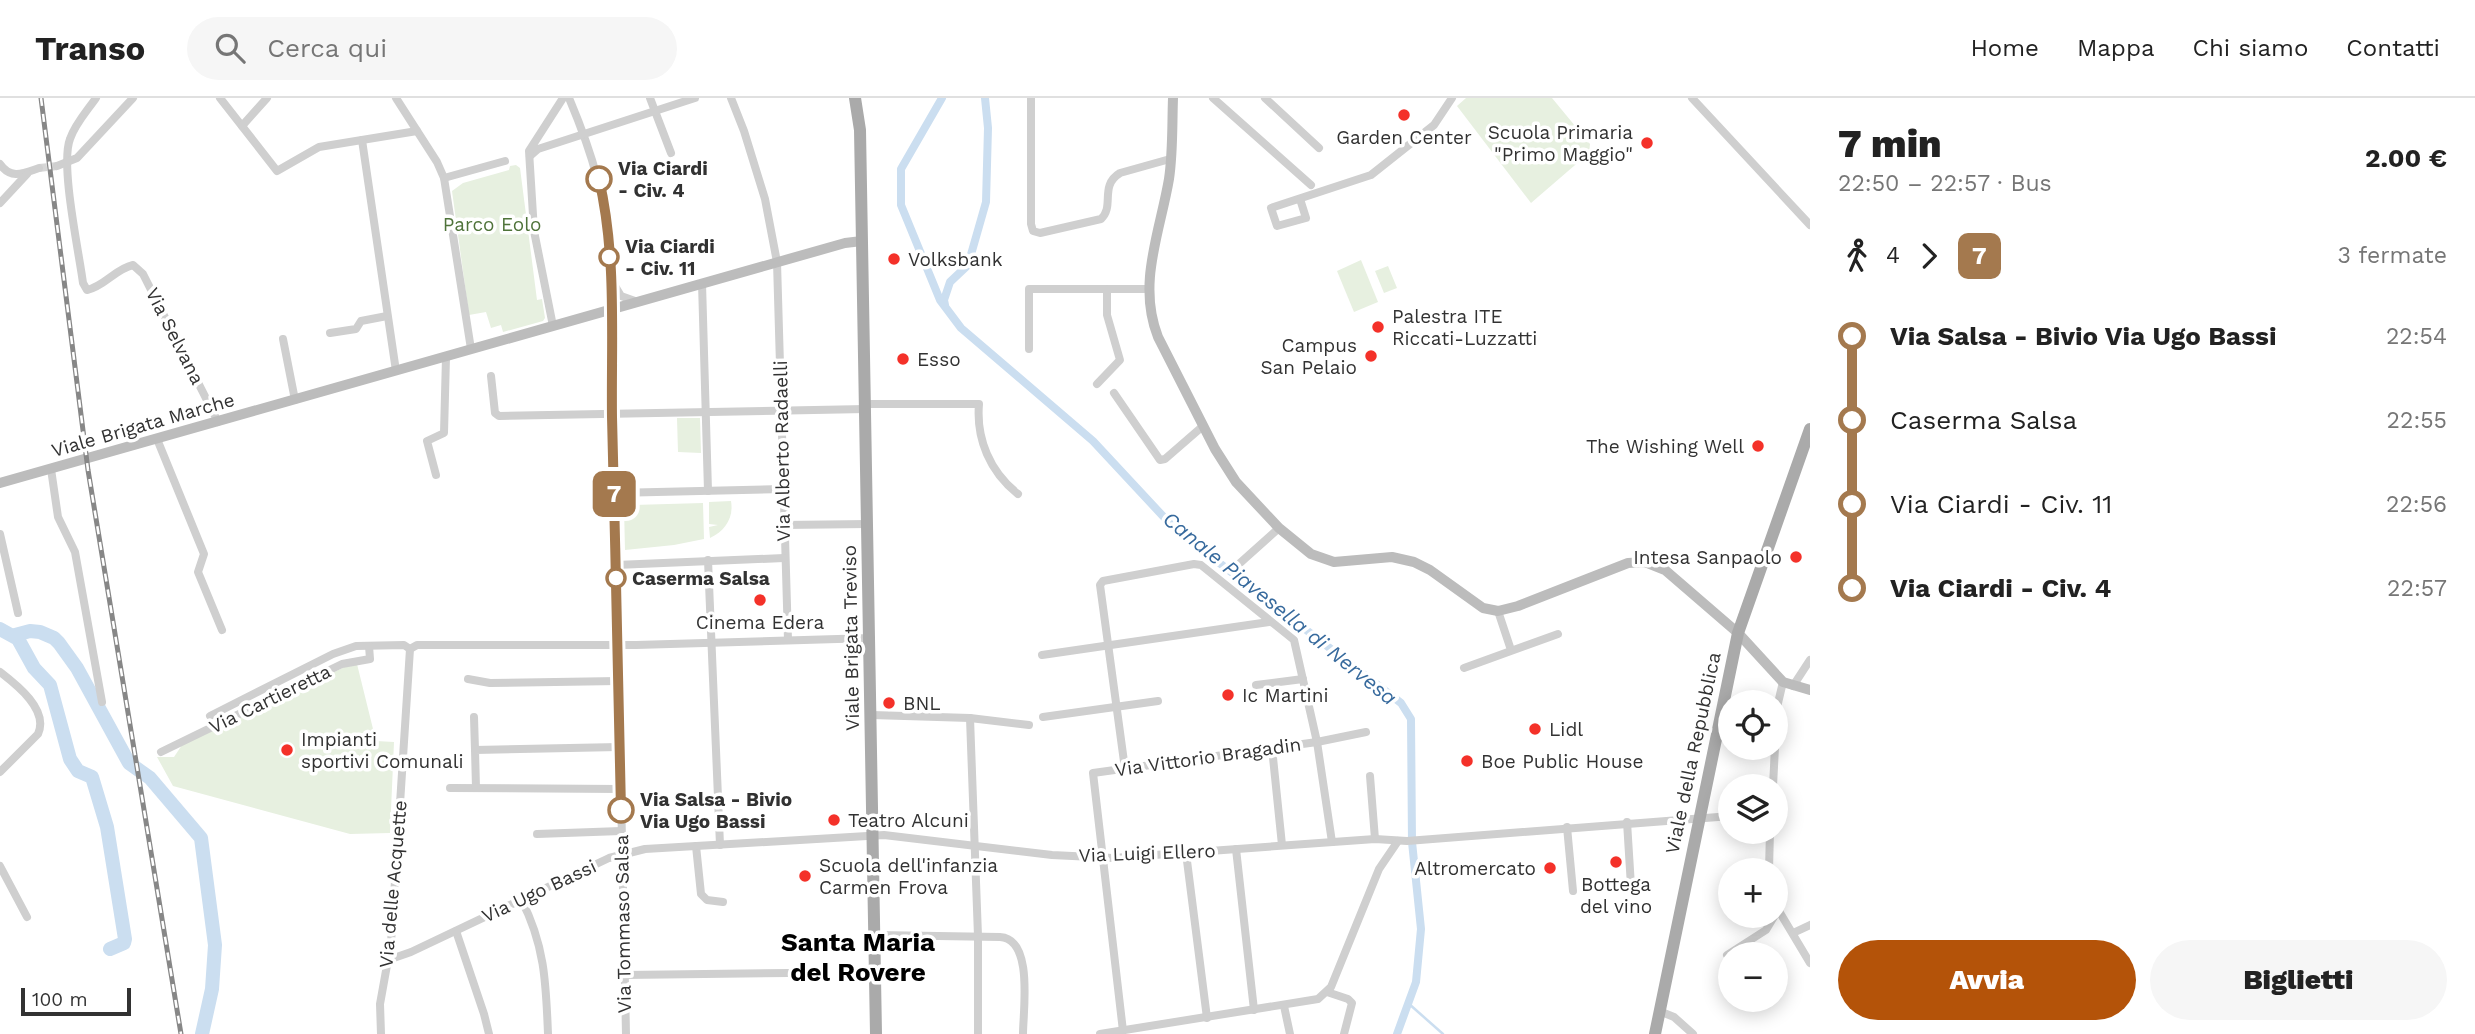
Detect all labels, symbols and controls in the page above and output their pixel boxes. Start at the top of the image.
search box [187,17,677,80]
text: Transo [35,29,145,68]
icon: search [211,29,249,67]
text: Cerca qui [267,33,387,63]
text: Home [1970,34,2039,62]
text: Mappa [2077,34,2155,62]
text: Chi siamo [2193,34,2308,62]
text: Contatti [2346,34,2440,62]
marker: Garden Center [1396,107,1412,123]
place label: Scuola Primaria "Primo Maggio" [1488,121,1633,166]
text: 7 min [1838,122,1942,166]
place label: Garden Center [1336,126,1472,149]
marker: Scuola Primaria "Primo Maggio" [1639,135,1655,151]
text: 2.00 € [2365,143,2447,173]
place label: Via Ciardi - Civ. 4 [618,157,708,202]
marker: Via Ciardi - Civ. 4 [586,166,612,192]
text: 22:50 – 22:57 · Bus [1838,170,2052,197]
park label: Parco Eolo [443,213,541,236]
place label: Via Ciardi - Civ. 11 [625,235,715,280]
icon: walk [1838,237,1876,275]
icon: forward [1910,237,1948,275]
text: 4 [1886,242,1900,269]
text: 7 [1972,242,1987,270]
text: 3 fermate [2337,242,2447,269]
marker: Via Ciardi - Civ. 11 [599,247,619,267]
place label: Volksbank [908,248,1003,271]
marker: Volksbank [886,251,902,267]
street label: Via Selvana [141,284,209,389]
place label: Palestra ITE Riccati-Luzzatti [1392,305,1537,350]
marker: Palestra ITE Riccati-Luzzatti [1370,319,1386,335]
text: Via Salsa - Bivio Via Ugo Bassi [1890,321,2276,351]
text: 22:54 [2386,323,2447,350]
place label: Campus San Pelaio [1261,334,1357,379]
place label: Esso [917,348,961,371]
marker: Campus San Pelaio [1363,348,1379,364]
marker: Esso [895,351,911,367]
street label: Via Alberto Radaelli [769,360,795,542]
street label: Viale Brigata Marche [49,388,237,462]
text: Caserma Salsa [1890,405,2077,435]
text: 22:55 [2387,407,2447,434]
place label: The Wishing Well [1586,435,1744,458]
marker: The Wishing Well [1750,438,1766,454]
line badge: 7 [591,471,637,517]
text: 7 [607,480,621,508]
text: Via Ciardi - Civ. 11 [1890,489,2113,519]
text: 22:56 [2386,491,2447,518]
water label: Canale Piavesella di Nervesa [1158,506,1402,710]
street label: Viale Brigata Treviso [838,545,864,731]
place label: Intesa Sanpaolo [1633,546,1782,569]
marker: Intesa Sanpaolo [1788,549,1804,565]
place label: Caserma Salsa [632,567,770,590]
marker: Caserma Salsa [606,568,626,588]
text: Via Ciardi - Civ. 4 [1890,573,2111,603]
text: 22:57 [2387,575,2447,602]
marker: Cinema Edera [752,592,768,608]
place label: Cinema Edera [696,611,825,634]
street label: Viale della Repubblica [1660,650,1726,856]
street label: Via Cartieretta [205,659,335,738]
place label: Ic Martini [1242,684,1328,707]
marker: Ic Martini [1220,687,1236,703]
map controls [1718,690,1788,1012]
button: locate [1718,690,1788,760]
place label: BNL [903,692,941,715]
marker: BNL [881,695,897,711]
place label: Lidl [1549,718,1583,741]
marker: Lidl [1527,721,1543,737]
place label: Impianti sportivi Comunali [301,728,464,773]
street label: Via Vittorio Bragadin [1113,733,1303,781]
marker: Impianti sportivi Comunali [279,742,295,758]
place label: Boe Public House [1481,750,1643,773]
marker: Boe Public House [1459,753,1475,769]
button: layers [1718,774,1788,844]
place label: Via Salsa - Bivio Via Ugo Bassi [640,788,792,833]
marker: Via Salsa - Bivio Via Ugo Bassi [608,797,634,823]
street label: Via delle Acquette [374,799,412,969]
place label: Teatro Alcuni [848,809,969,832]
marker: Teatro Alcuni [826,812,842,828]
street label: Via Tommaso Salsa [610,834,636,1013]
street label: Via Luigi Ellero [1078,839,1216,867]
street label: Via Ugo Bassi [478,854,600,928]
place label: Scuola dell'infanzia Carmen Frova [819,854,998,899]
marker: Bottega del vino [1608,854,1624,870]
place label: Altromercato [1414,857,1536,880]
button: + [1718,858,1788,928]
marker: Altromercato [1542,860,1558,876]
marker: Scuola dell'infanzia Carmen Frova [797,868,813,884]
place label: Bottega del vino [1580,873,1652,918]
district label: Santa Maria del Rovere [781,927,935,987]
button: Avvia [1838,940,2136,1020]
button: Biglietti [2150,940,2447,1020]
button: − [1718,942,1788,1012]
scale bar [21,985,131,1017]
text: 100 m [32,988,88,1011]

